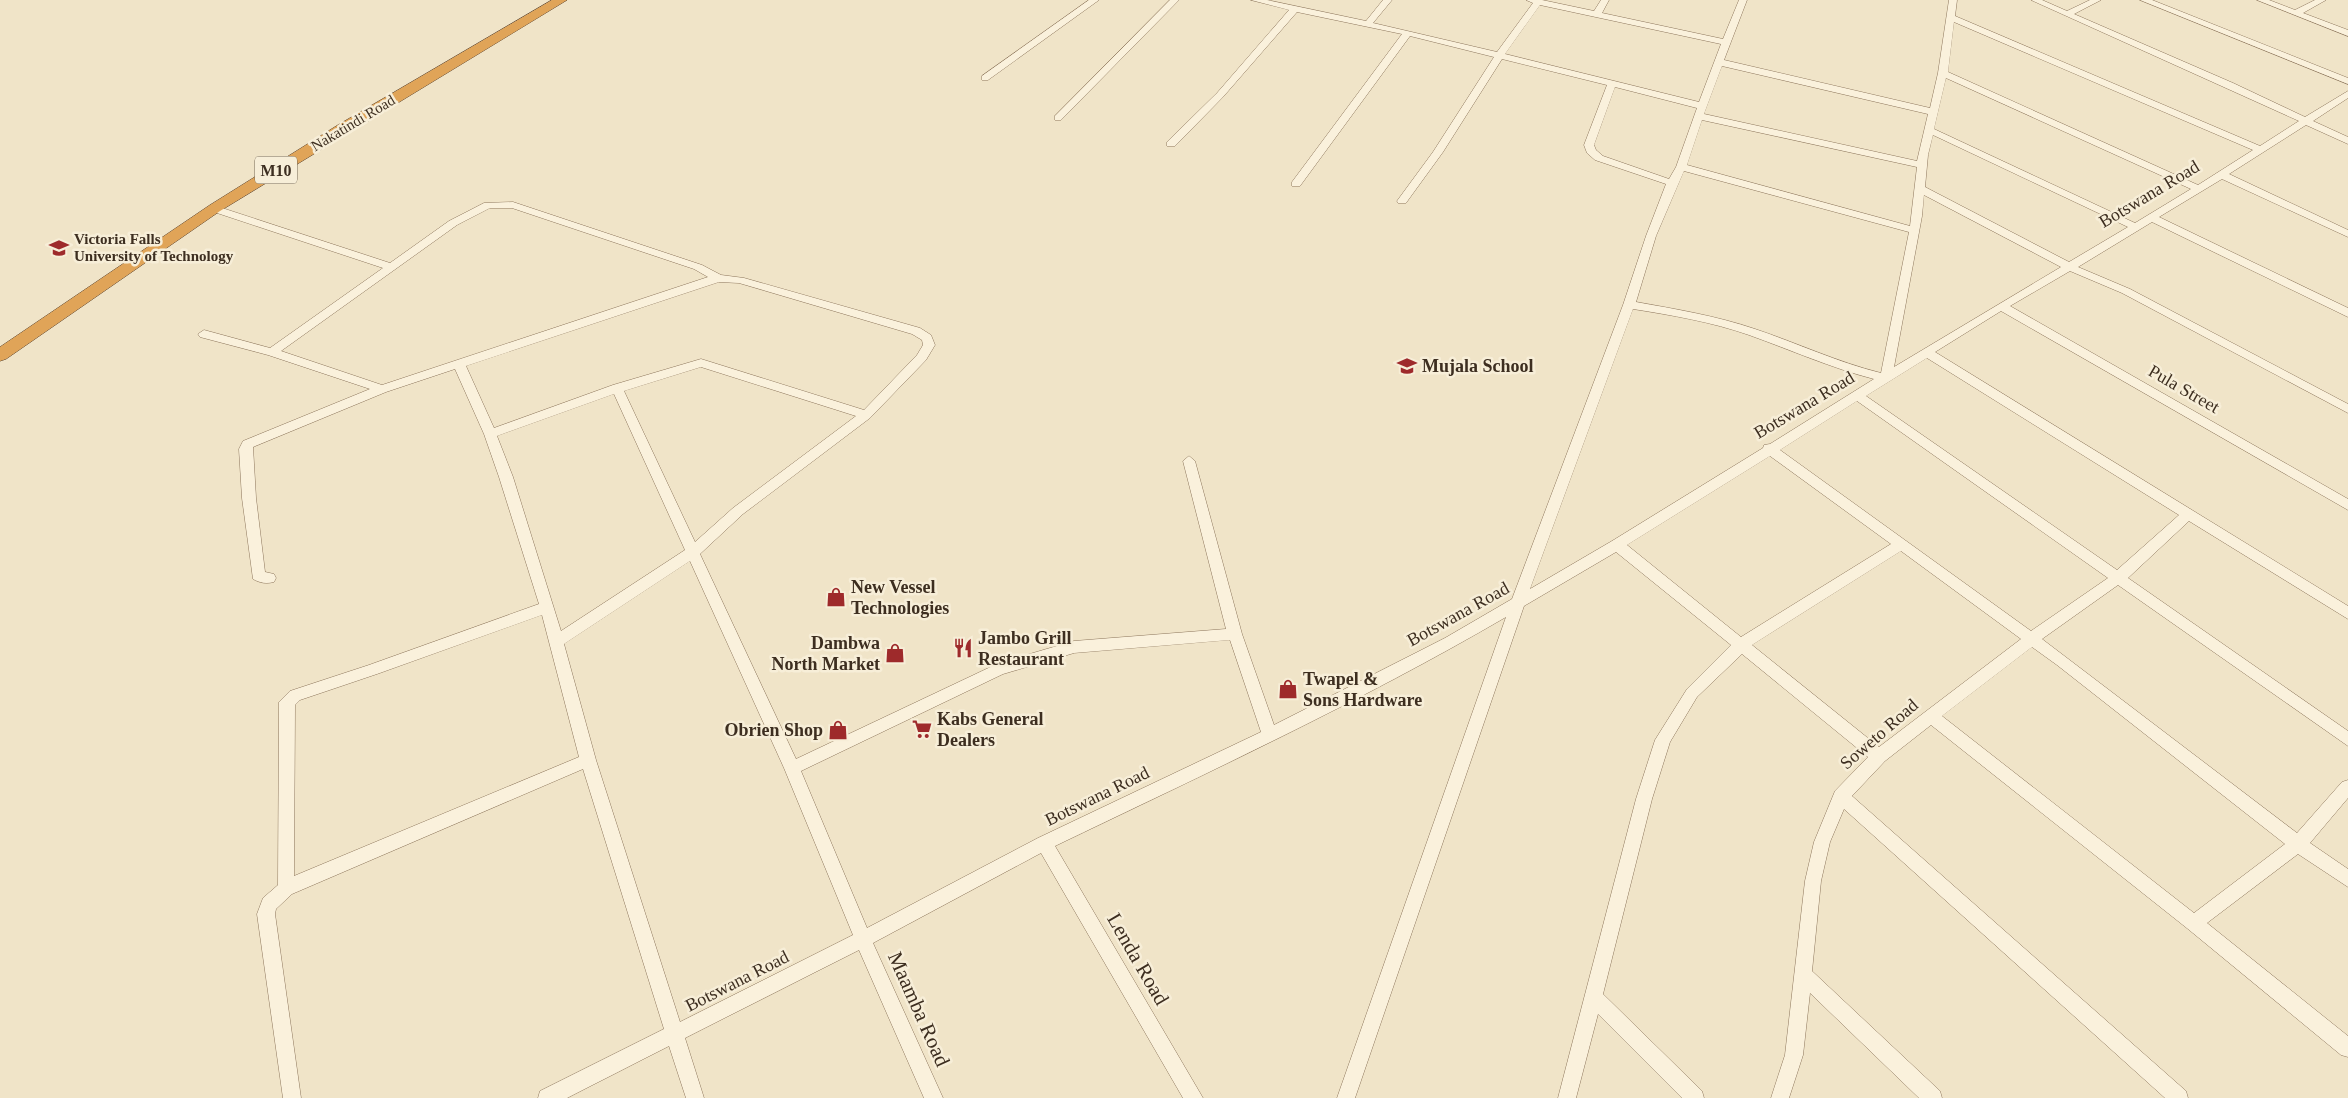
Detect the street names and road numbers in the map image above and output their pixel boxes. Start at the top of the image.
street label: Nakatindi Road [308,92,398,154]
road number: M10 [255,156,297,184]
street label: Botswana Road [2095,156,2203,232]
street label: Pula Street [2145,361,2223,417]
street label: Botswana Road [1750,367,1858,443]
street label: Botswana Road [1404,578,1512,650]
street label: Soweto Road [1836,695,1922,773]
street label: Botswana Road [1042,762,1152,830]
street label: Lenda Road [1102,909,1174,1010]
street label: Botswana Road [682,946,792,1016]
street label: Maamba Road [883,948,955,1071]

